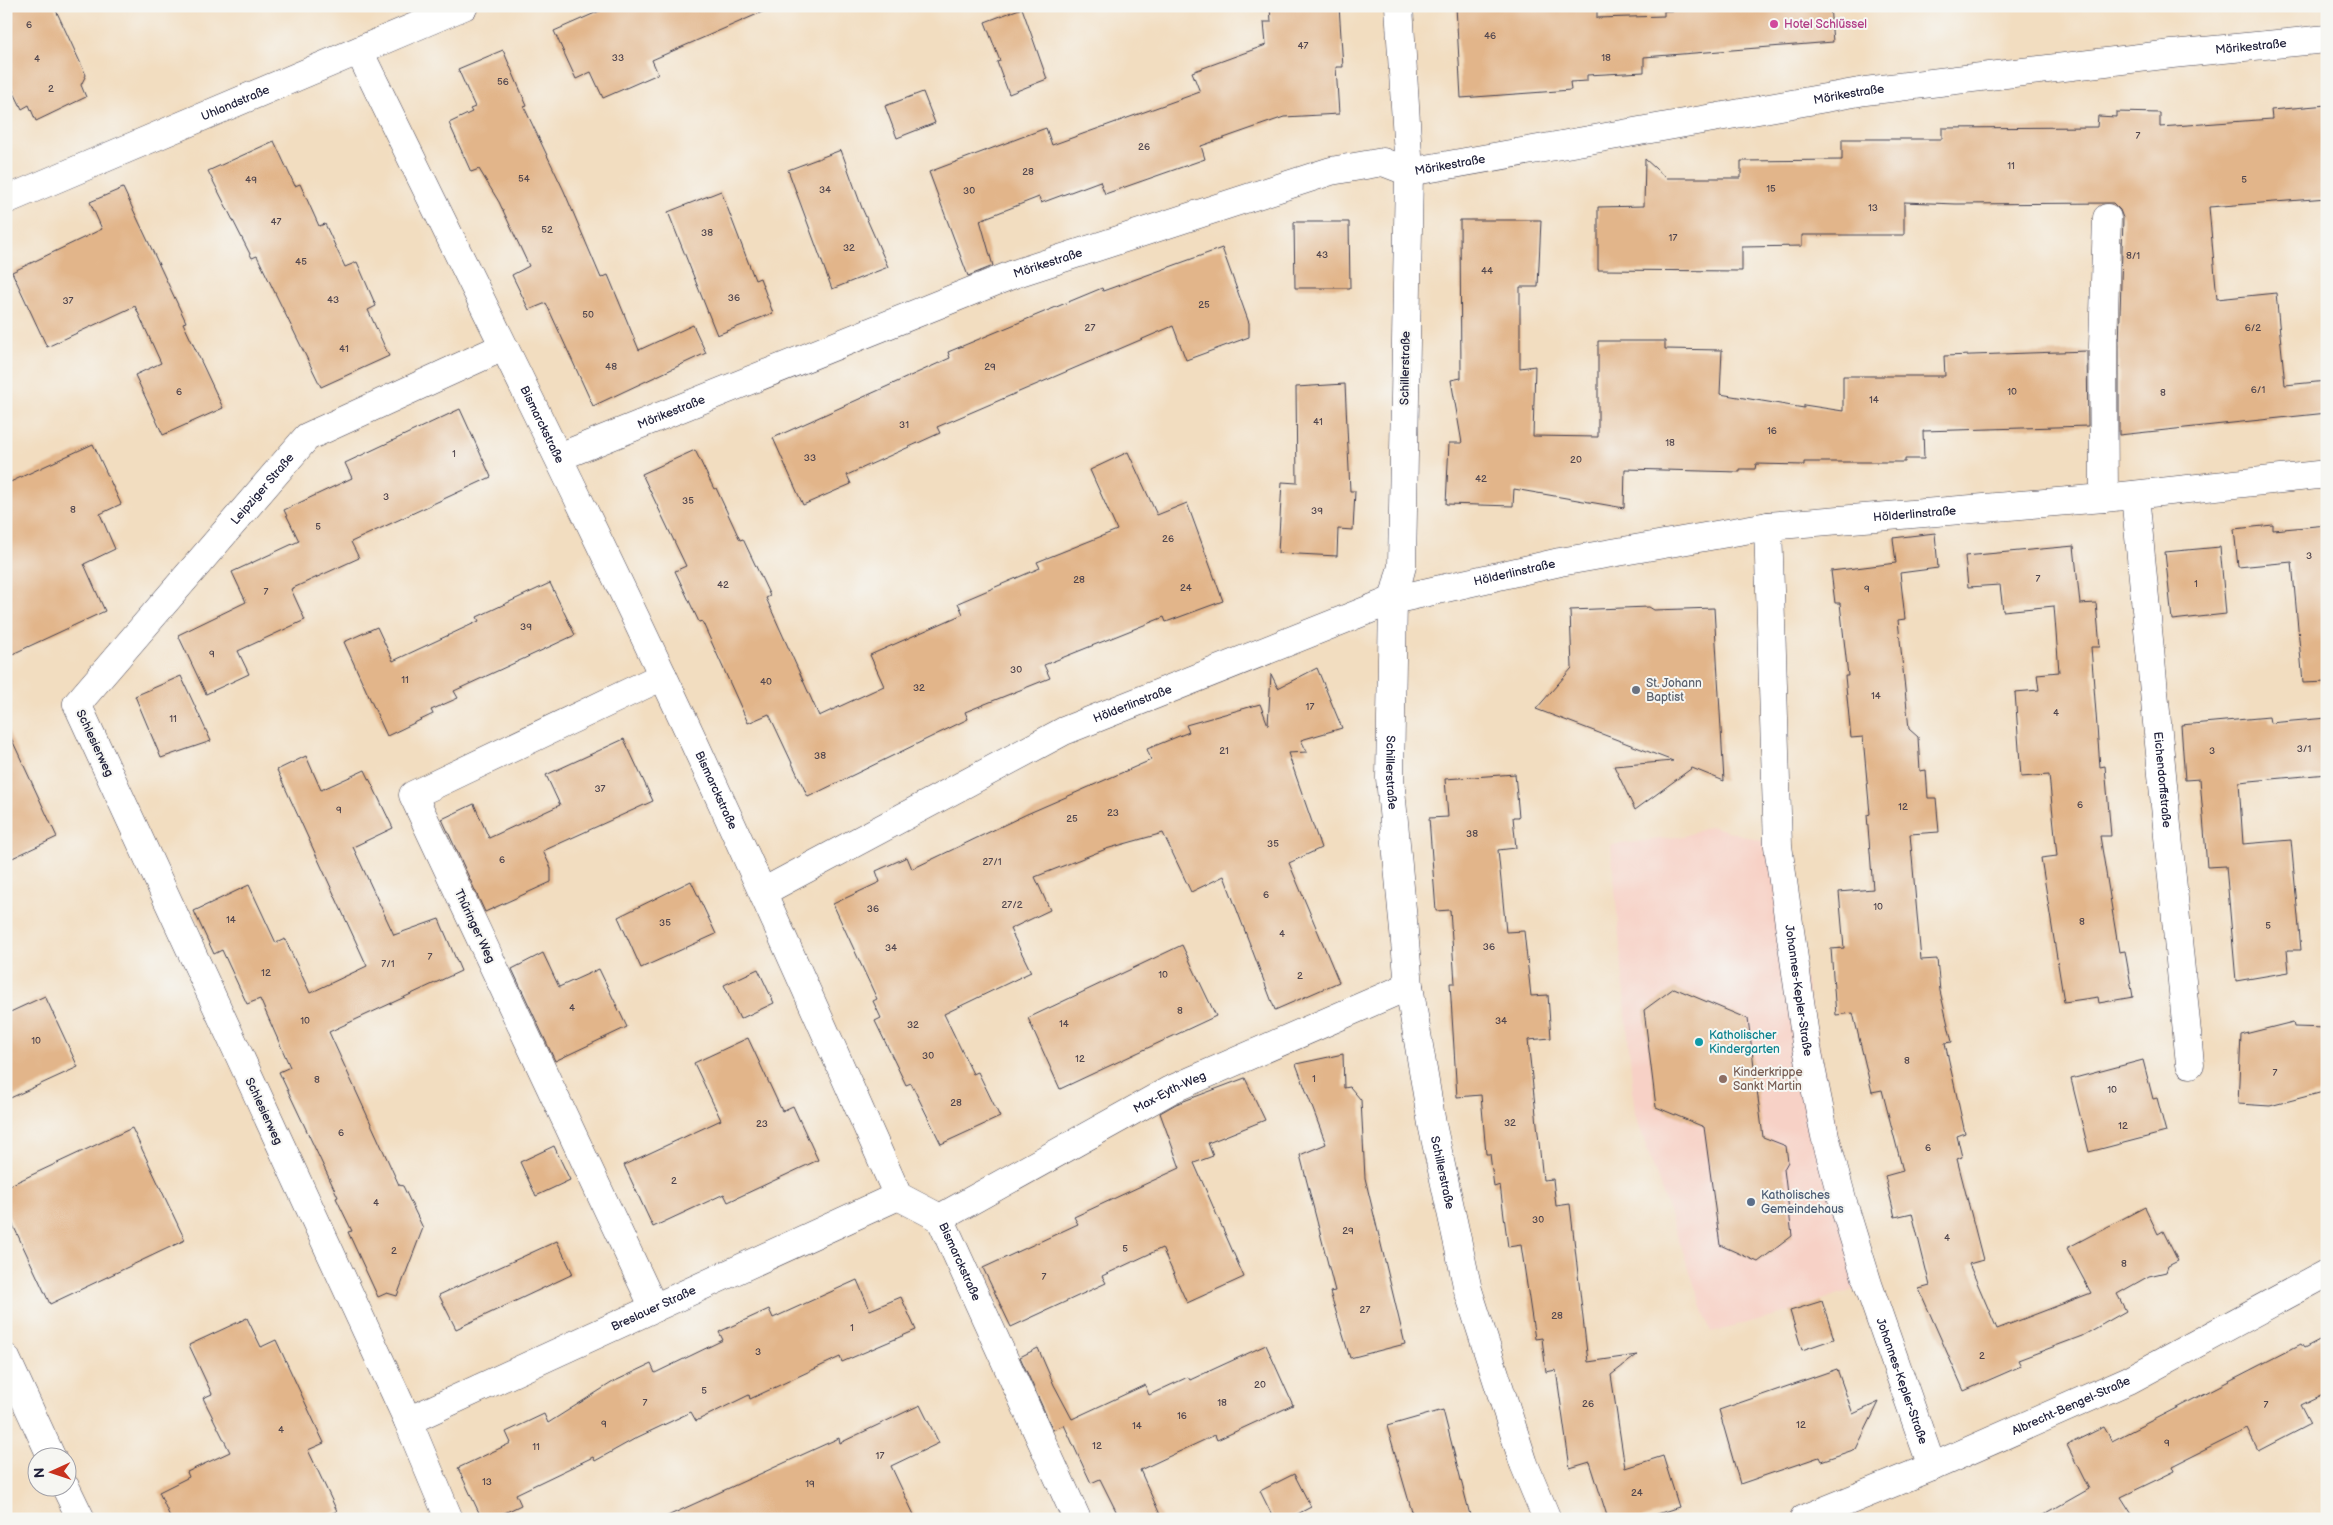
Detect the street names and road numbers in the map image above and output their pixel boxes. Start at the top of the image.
street label: Mörikestraße [2215,36,2287,58]
street label: Uhlandstraße [199,82,272,124]
street label: Mörikestraße [1812,82,1885,108]
street label: Mörikestraße [1414,152,1487,179]
street label: Mörikestraße [1012,245,1084,282]
street label: Schillerstraße [1397,331,1414,405]
street label: Bismarckstraße [516,383,567,466]
street label: Mörikestraße [636,392,707,433]
street label: Leipziger Straße [228,450,298,528]
street label: Hölderlinstraße [1873,503,1957,525]
street label: Hölderlinstraße [1472,556,1557,589]
street label: Hölderlinstraße [1091,682,1174,727]
street label: Schlesierweg [72,707,117,779]
street label: Eichendorffstraße [2150,731,2174,828]
street label: Schillerstraße [1382,735,1400,810]
street label: Bismarckstraße [691,749,740,832]
street label: Thüringer Weg [451,887,498,966]
street label: Johannes-Kepler-Straße [1781,924,1816,1058]
street label: Max-Eyth-Weg [1131,1068,1208,1117]
street label: Schlesierweg [241,1075,286,1147]
street label: Schillerstraße [1427,1135,1457,1211]
street label: Bismarckstraße [935,1220,984,1303]
street label: Breslauer Straße [609,1283,698,1335]
street label: Johannes-Kepler-Straße [1872,1316,1930,1446]
street label: Albrecht-Bengel-Straße [2009,1373,2133,1439]

